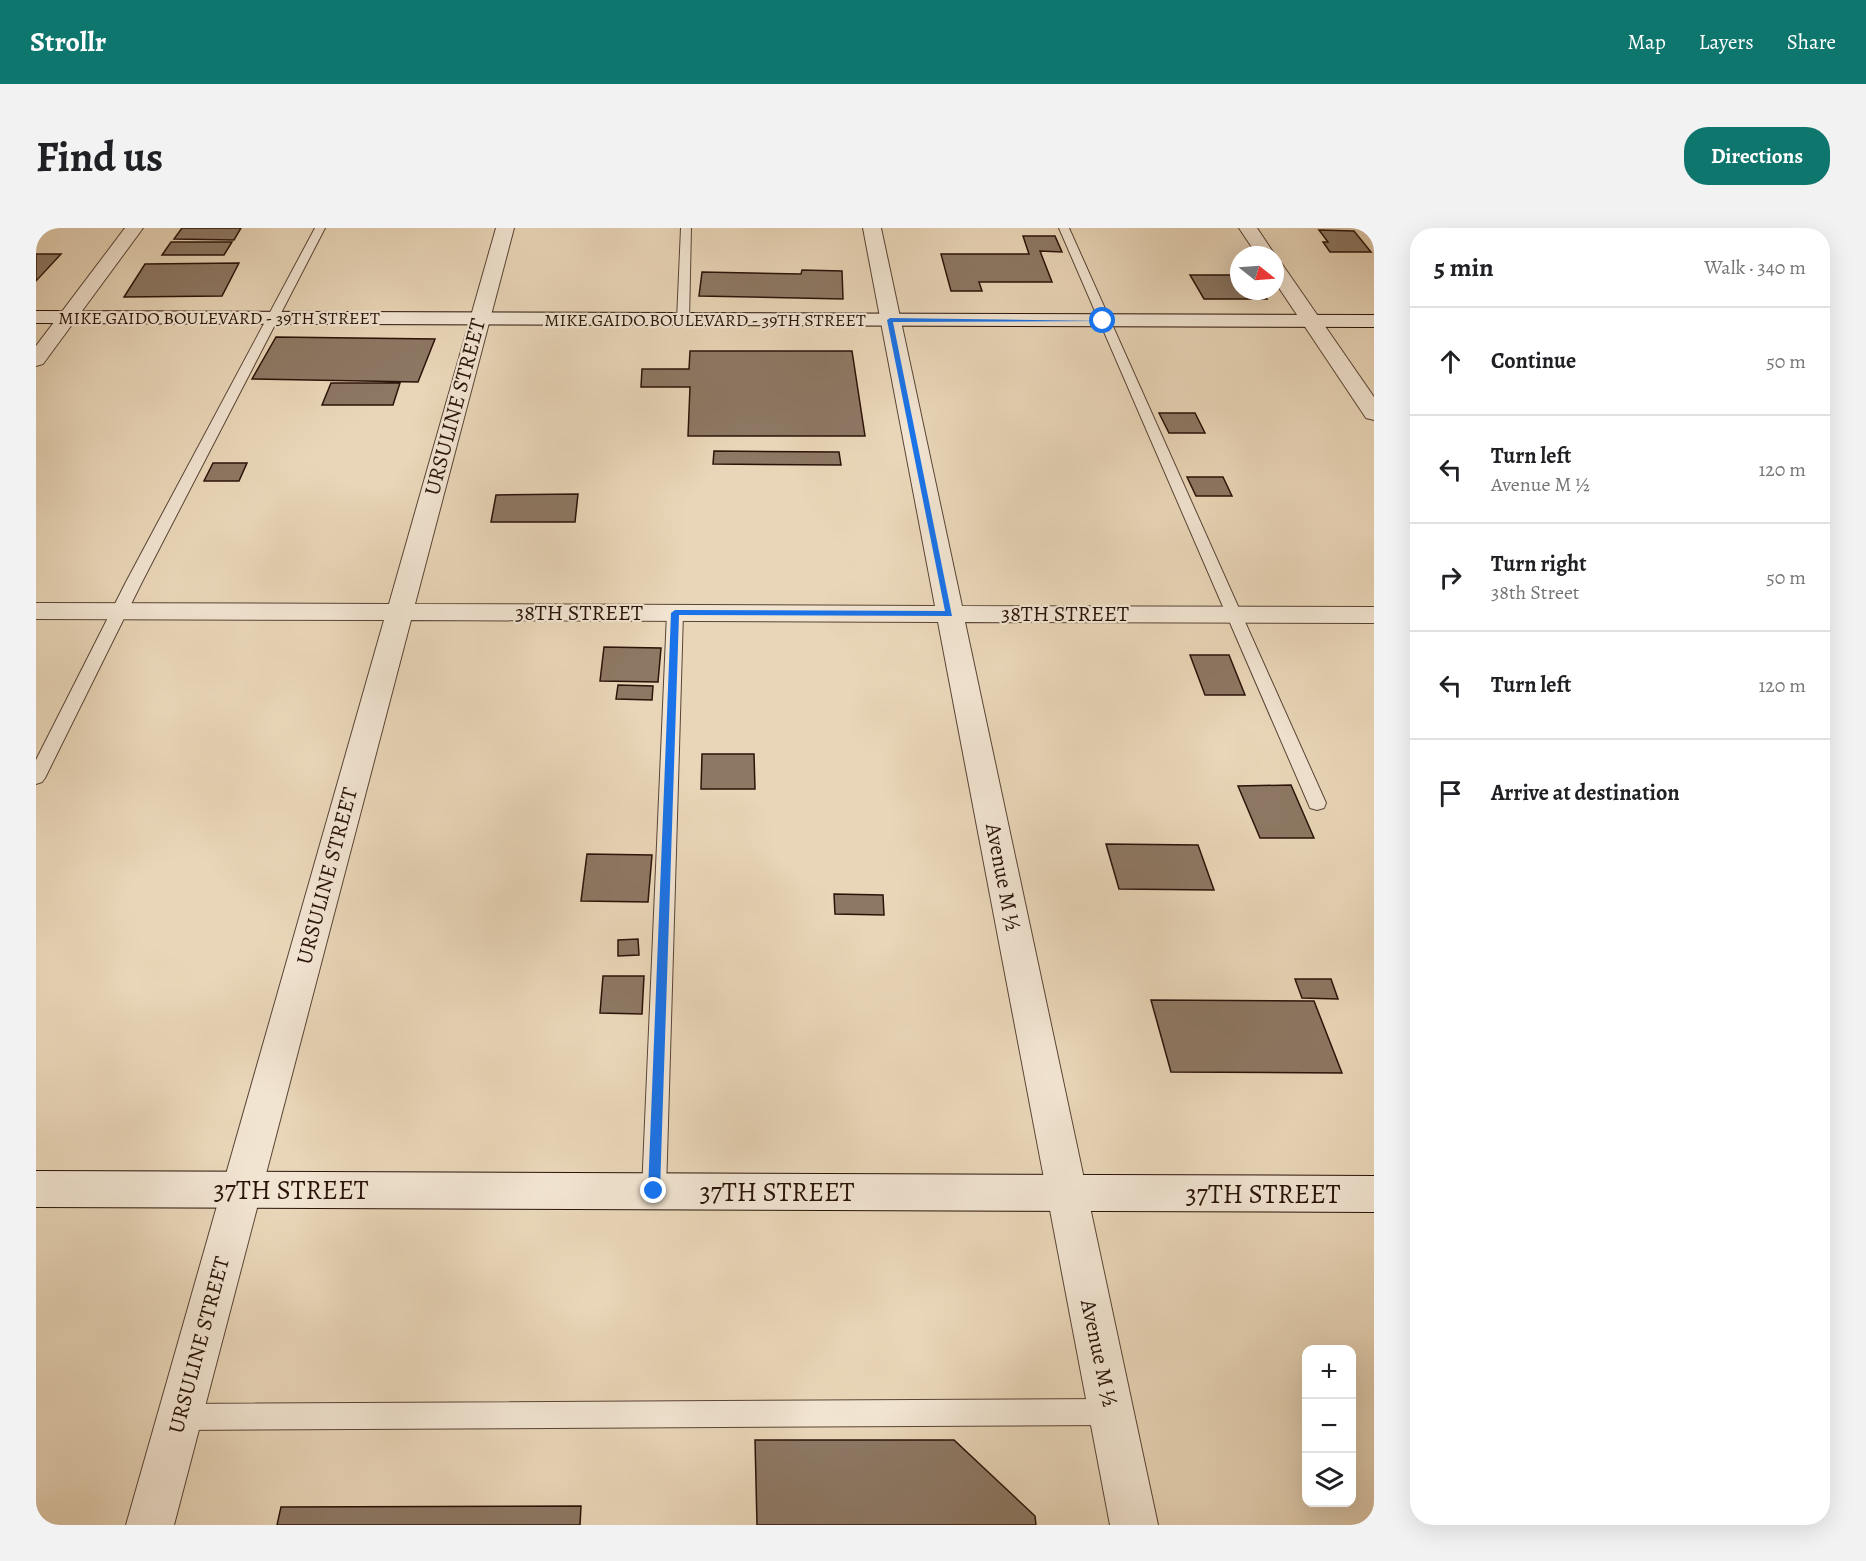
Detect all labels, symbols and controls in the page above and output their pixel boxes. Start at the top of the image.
text: Strollr [30,23,106,61]
text: Map [1627,28,1666,56]
text: Layers [1699,28,1754,56]
text: Share [1787,28,1836,56]
button: Directions [1684,127,1830,185]
text: Find us [36,128,163,185]
north arrow [1230,246,1284,300]
text: 5 min [1434,250,1494,285]
text: Walk · 340 m [1704,254,1806,281]
street label: MIKE GAIDO BOULEVARD - 39TH STREET [58,306,380,330]
route start [1089,307,1115,333]
street label: MIKE GAIDO BOULEVARD - 39TH STREET [544,308,866,332]
street label: URSULINE STREET [417,315,493,499]
icon: ahead [1434,345,1467,378]
text: Continue [1491,346,1576,376]
text: 50 m [1766,348,1806,375]
text: Turn left [1491,441,1571,471]
icon: left [1434,453,1467,486]
text: 120 m [1758,456,1806,483]
text: Avenue M ½ [1491,471,1590,498]
text: Turn right [1491,549,1587,579]
icon: right [1434,561,1467,594]
text: 50 m [1766,564,1806,591]
text: 38th Street [1491,579,1579,606]
street label: 38TH STREET [515,598,643,628]
street label: 38TH STREET [1001,599,1129,629]
icon: left [1434,669,1467,702]
text: Turn left [1491,670,1571,700]
text: 120 m [1758,672,1806,699]
icon: arrive [1434,777,1467,810]
text: Arrive at destination [1491,778,1680,808]
street label: URSULINE STREET [289,784,365,968]
street label: Avenue M ½ [978,820,1028,933]
street label: 37TH STREET [213,1172,369,1208]
street label: 37TH STREET [699,1174,855,1210]
street label: 37TH STREET [1185,1176,1341,1212]
route end [640,1177,666,1203]
street label: URSULINE STREET [161,1253,237,1437]
street label: Avenue M ½ [1073,1296,1125,1410]
map controls [1302,1345,1356,1507]
button: + [1302,1345,1356,1399]
button: − [1302,1399,1356,1453]
button: layers [1302,1453,1356,1507]

